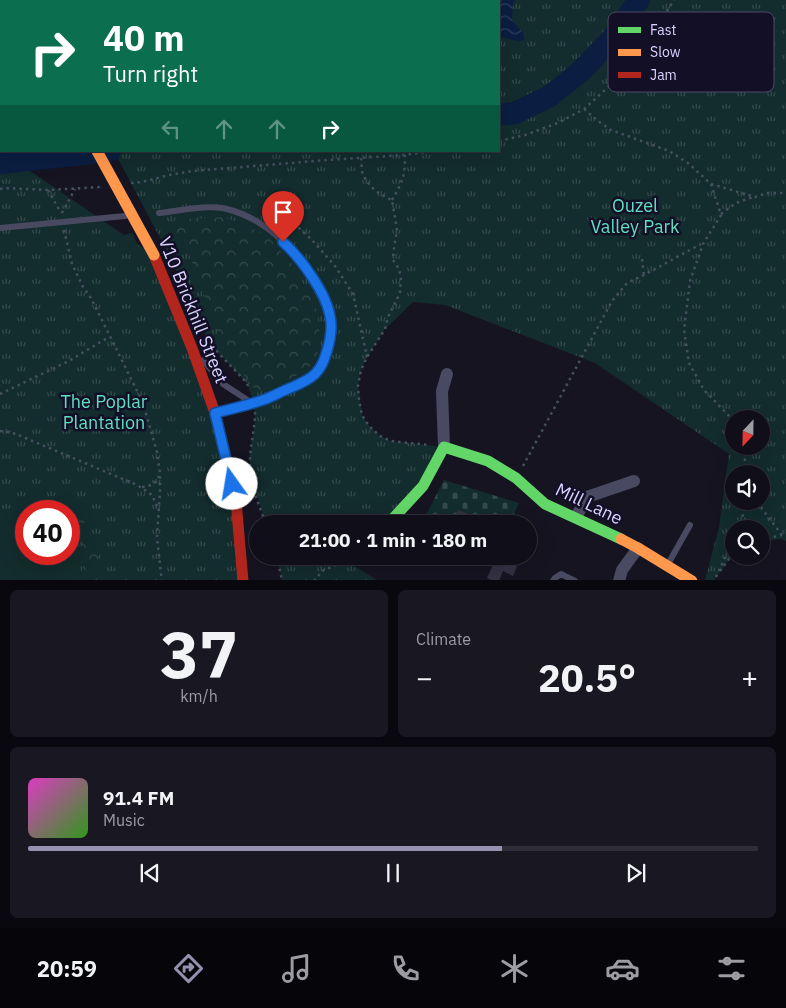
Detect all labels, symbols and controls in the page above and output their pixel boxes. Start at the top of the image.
legend [608,12,774,92]
text: 40 m [103,15,185,61]
icon: right [20,20,85,85]
text: Fast [650,21,676,39]
text: Slow [650,43,681,61]
text: Turn right [103,59,198,88]
text: Jam [650,66,677,84]
icon: left [157,115,185,143]
icon: ahead [210,115,238,143]
icon: ahead [263,115,291,143]
icon: right [316,115,344,143]
pin [262,191,304,242]
park label: Ouzel Valley Park [590,194,680,238]
icon: arrive [269,198,297,226]
street label: V10 Brickhill Street [154,233,233,387]
park label: The Poplar Plantation [61,390,148,434]
north arrow [725,410,770,455]
map controls [725,410,770,565]
position arrow [205,457,257,509]
button: sound [725,465,770,510]
street label: Mill Lane [552,477,627,530]
speed limit sign: 40 [15,500,80,565]
button: search [725,520,770,565]
text: 21:00 · 1 min · 180 m [299,528,487,552]
text: 37 [160,611,238,696]
text: Climate [416,629,471,649]
text: 20.5° [538,653,636,702]
text: − [416,659,433,696]
text: + [741,659,758,696]
text: km/h [180,686,218,706]
text: 91.4 FM [103,786,174,810]
text: Music [103,810,145,830]
icon: previous [136,859,164,887]
icon: pause [379,859,407,887]
icon: next [622,859,650,887]
icon: directions [171,951,206,986]
icon: music [279,951,314,986]
icon: phone [388,951,423,986]
icon: climate [497,951,532,986]
icon: car [605,951,640,986]
icon: filters [714,951,749,986]
text: 20:59 [37,954,97,983]

